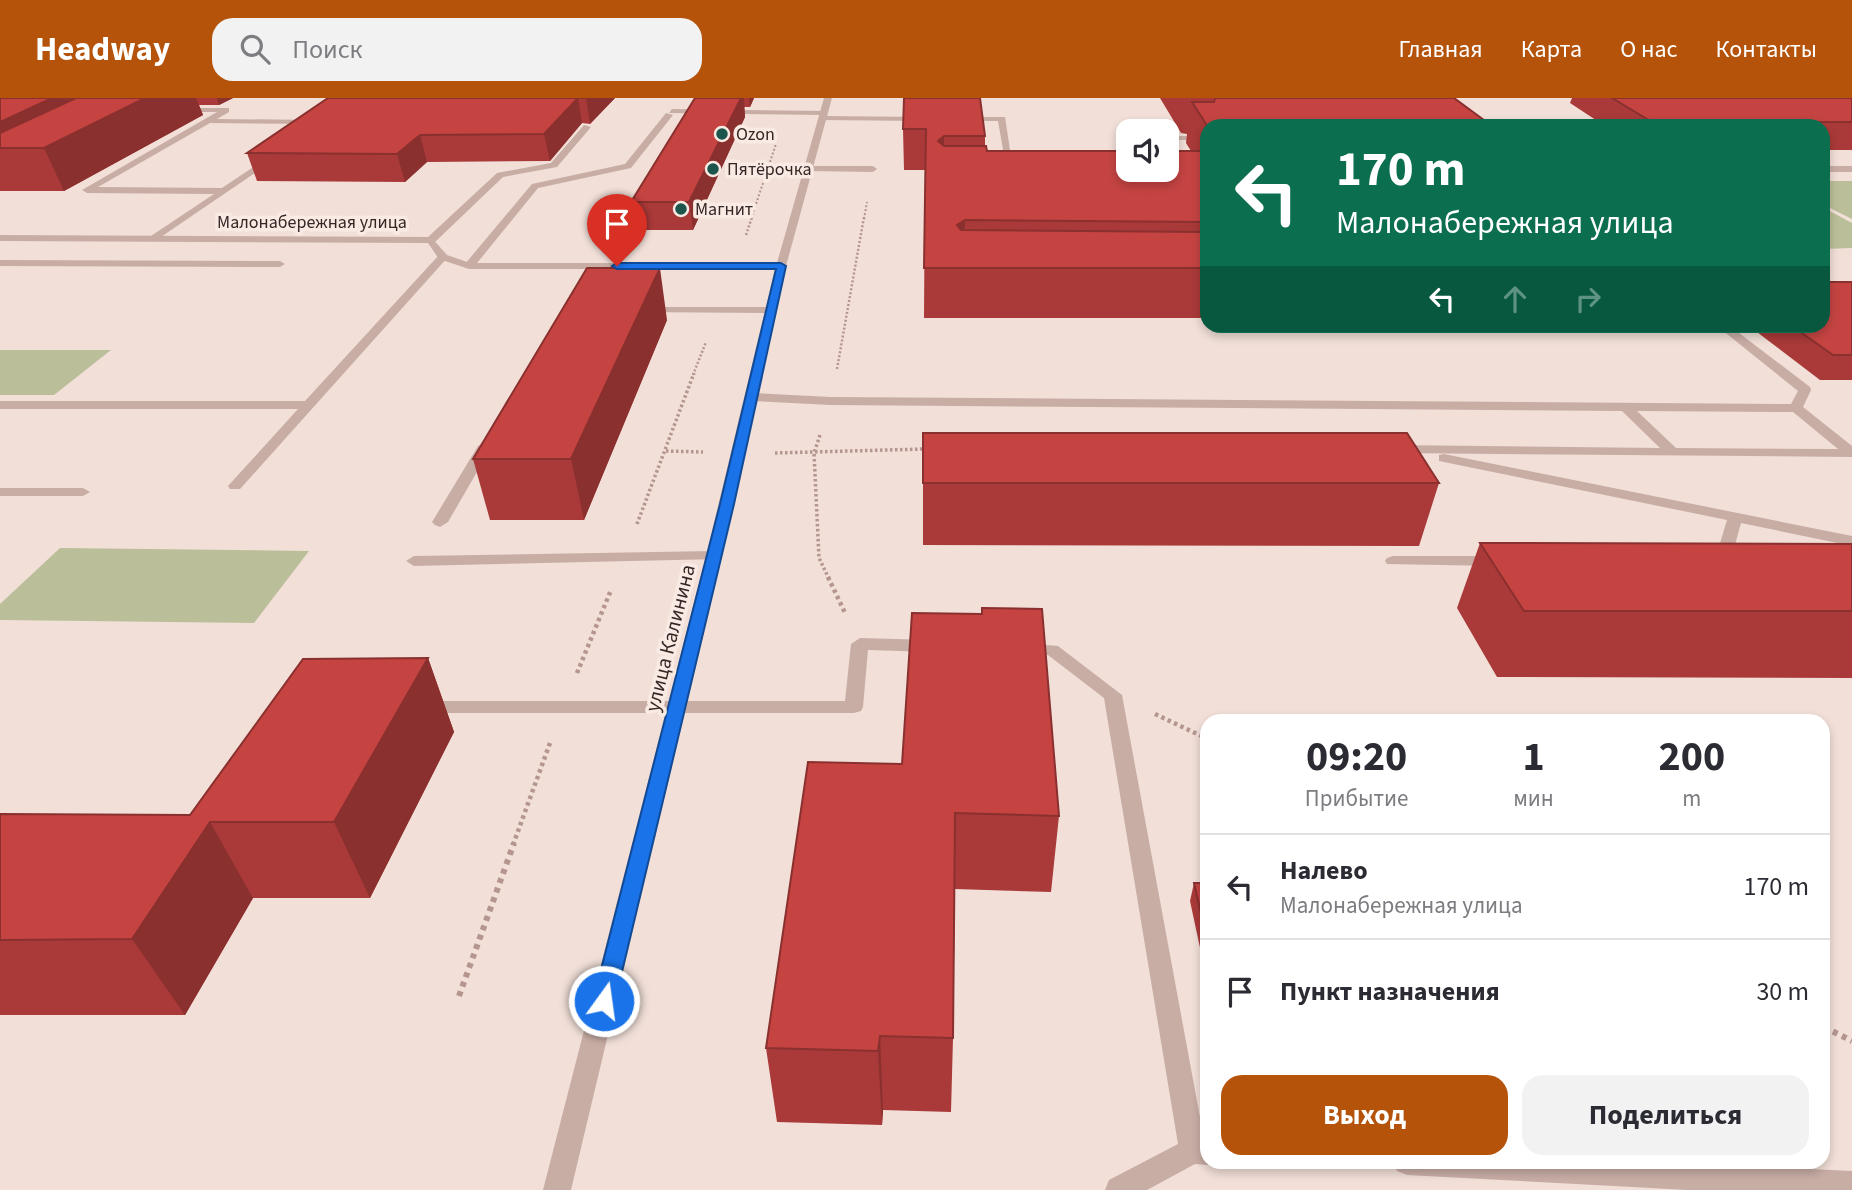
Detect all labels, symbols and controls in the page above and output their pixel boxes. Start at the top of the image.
search box [212,18,702,81]
text: Headway [35,26,170,73]
icon: search [236,30,274,68]
text: Поиск [292,31,362,68]
text: Главная [1398,32,1483,67]
text: Карта [1521,32,1582,67]
text: О нас [1620,32,1677,67]
text: Контакты [1715,32,1817,67]
map controls [1116,119,1179,182]
button: sound [1116,119,1179,182]
place label: Ozon [736,122,775,147]
marker: Ozon [714,126,730,142]
text: 170 m [1336,135,1465,205]
icon: left [1221,147,1312,238]
place label: Пятёрочка [727,157,812,182]
marker: Пятёрочка [705,161,721,177]
pin [587,194,647,266]
place label: Магнит [695,197,753,222]
text: Малонабережная улица [1336,200,1674,246]
marker: Магнит [673,201,689,217]
icon: arrive [598,205,636,243]
street label: Малонабережная улица [217,210,407,235]
icon: left [1423,280,1461,318]
icon: ahead [1496,280,1534,318]
icon: right [1569,280,1607,318]
street label: улица Калинина [637,561,703,715]
text: 09:20 [1306,727,1407,787]
text: 1 [1522,727,1545,787]
text: 200 [1659,727,1725,787]
text: Прибытие [1305,782,1408,815]
text: мин [1513,782,1554,815]
text: m [1682,782,1701,815]
text: Налево [1280,852,1368,889]
icon: left [1221,868,1259,906]
text: 170 m [1743,868,1809,905]
text: Малонабережная улица [1280,889,1523,922]
position arrow [567,964,641,1038]
icon: arrive [1221,973,1259,1011]
text: Пункт назначения [1280,973,1500,1010]
text: 30 m [1756,973,1809,1010]
button: Выход [1221,1075,1508,1155]
button: Поделиться [1522,1075,1809,1155]

